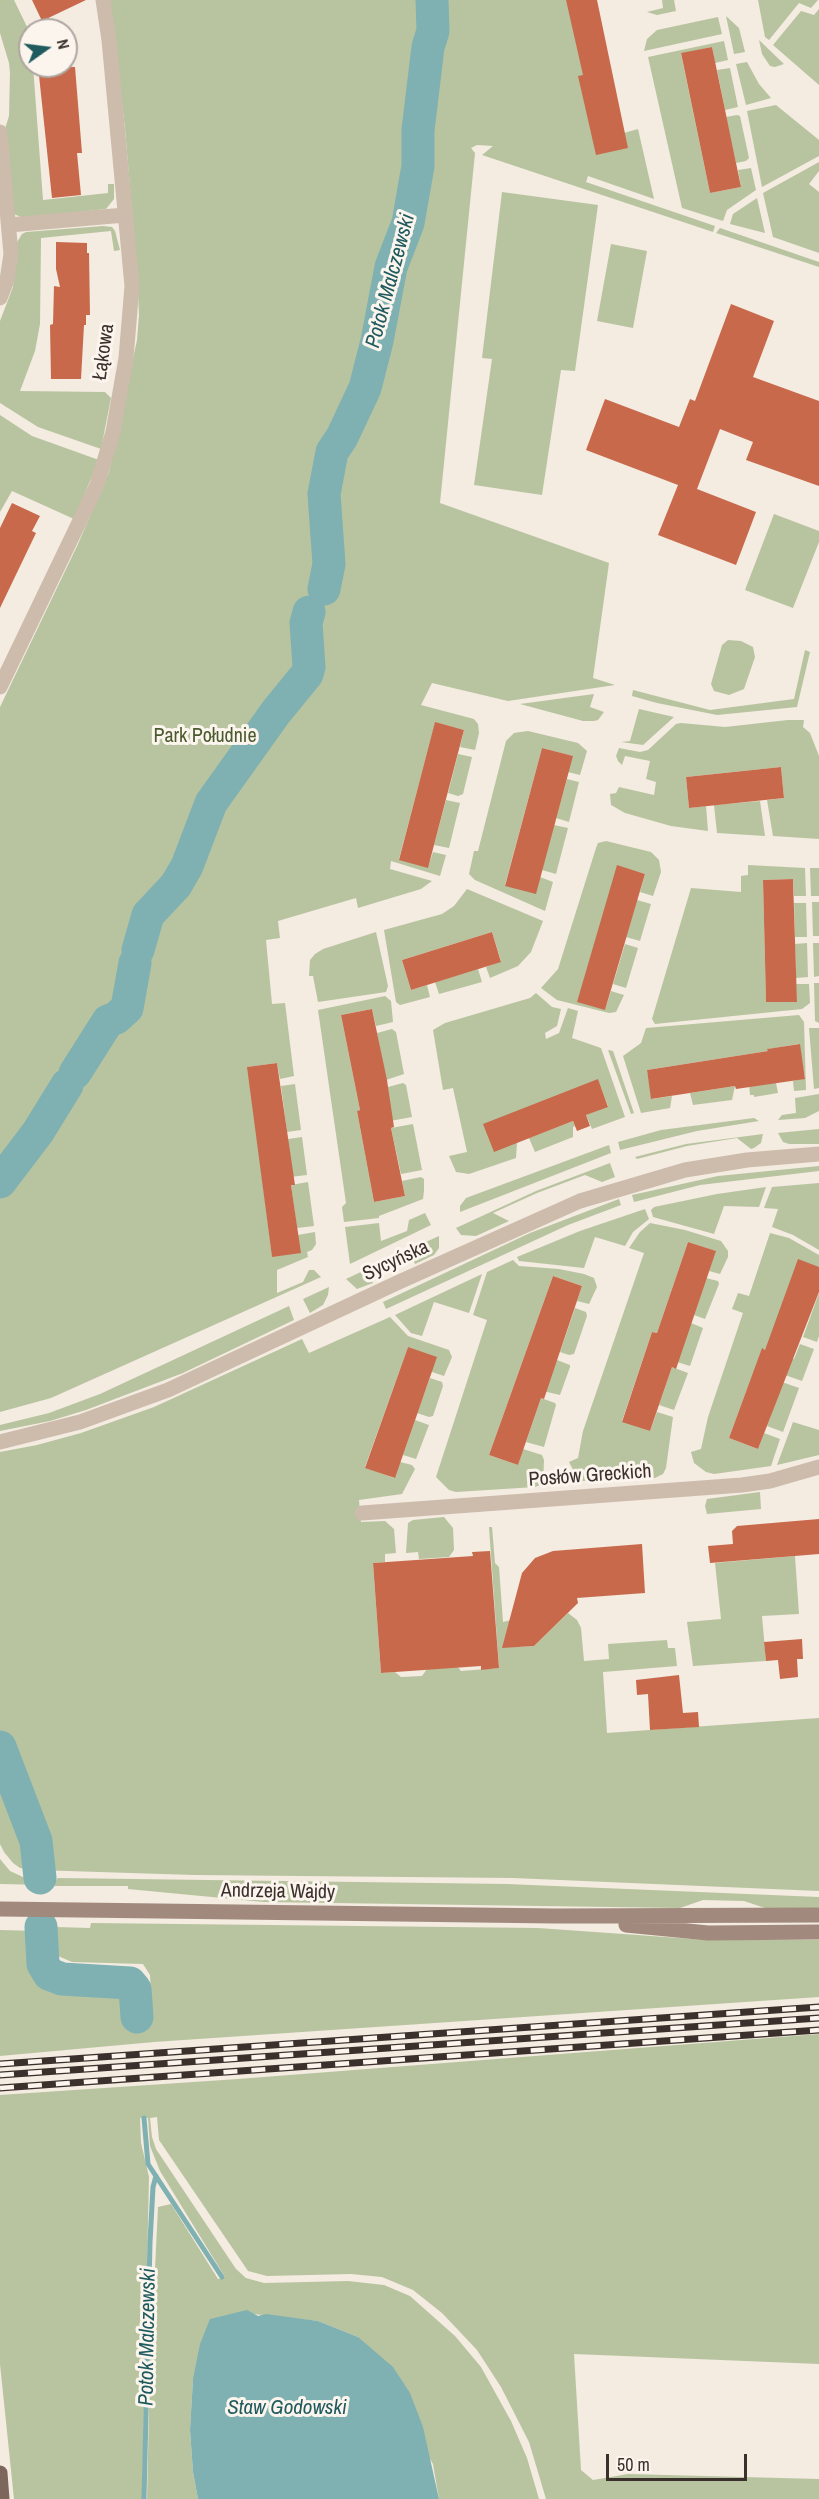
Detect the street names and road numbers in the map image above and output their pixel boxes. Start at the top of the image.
street label: Łąkowa [88,322,120,382]
street label: Sycyńska [359,1235,433,1287]
street label: Posłów Greckich [528,1460,652,1492]
street label: Andrzeja Wajdy [221,1879,335,1905]

